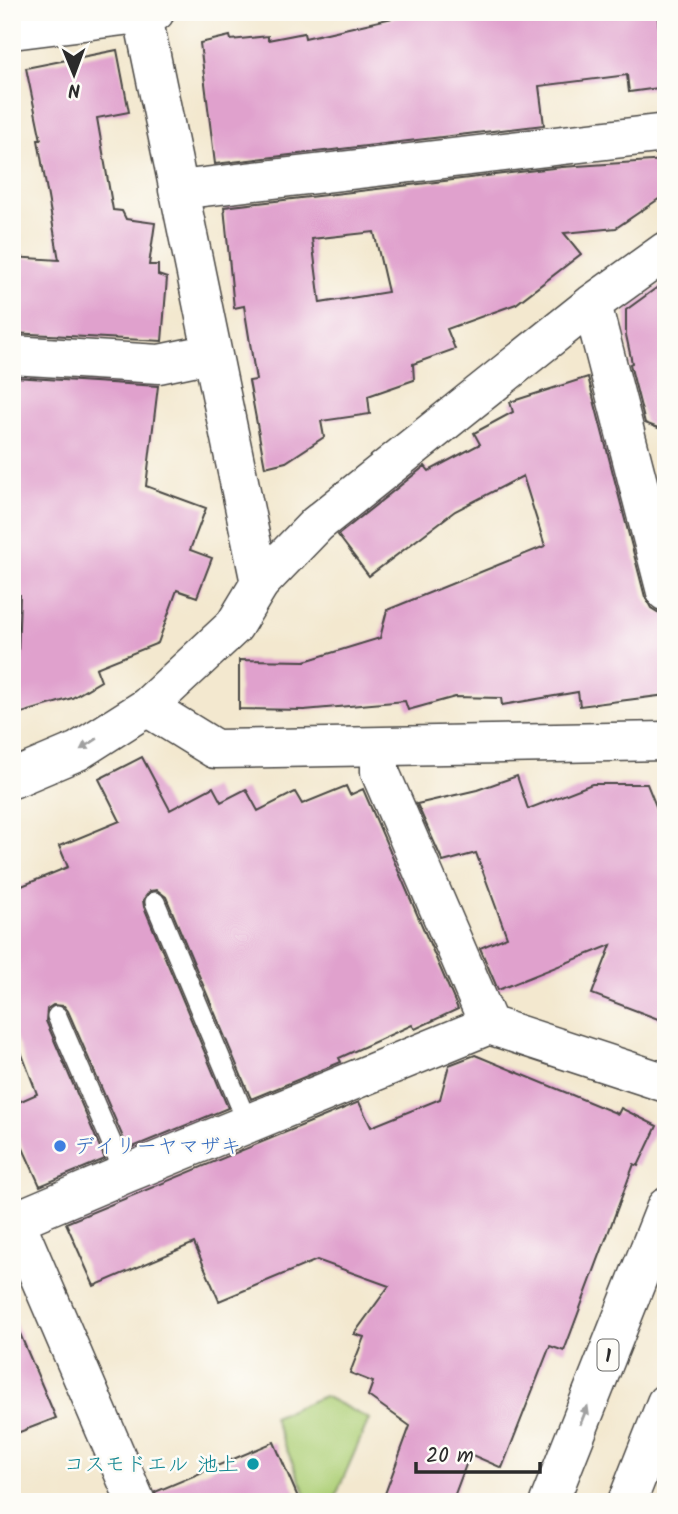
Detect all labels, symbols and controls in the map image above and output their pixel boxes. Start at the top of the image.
north arrow [38,38,108,108]
text: N [68,74,81,104]
one-way arrow [80,737,99,750]
place label: デイリーヤマザキ [74,1131,241,1164]
marker: デイリーヤマザキ [52,1138,68,1154]
road number: 1 [598,1340,618,1371]
one-way arrow [578,1405,589,1426]
scale bar [416,1430,540,1474]
text: 20 m [426,1440,474,1473]
place label: コスモドエル 池上 [63,1449,239,1482]
marker: コスモドエル 池上 [245,1456,261,1472]

